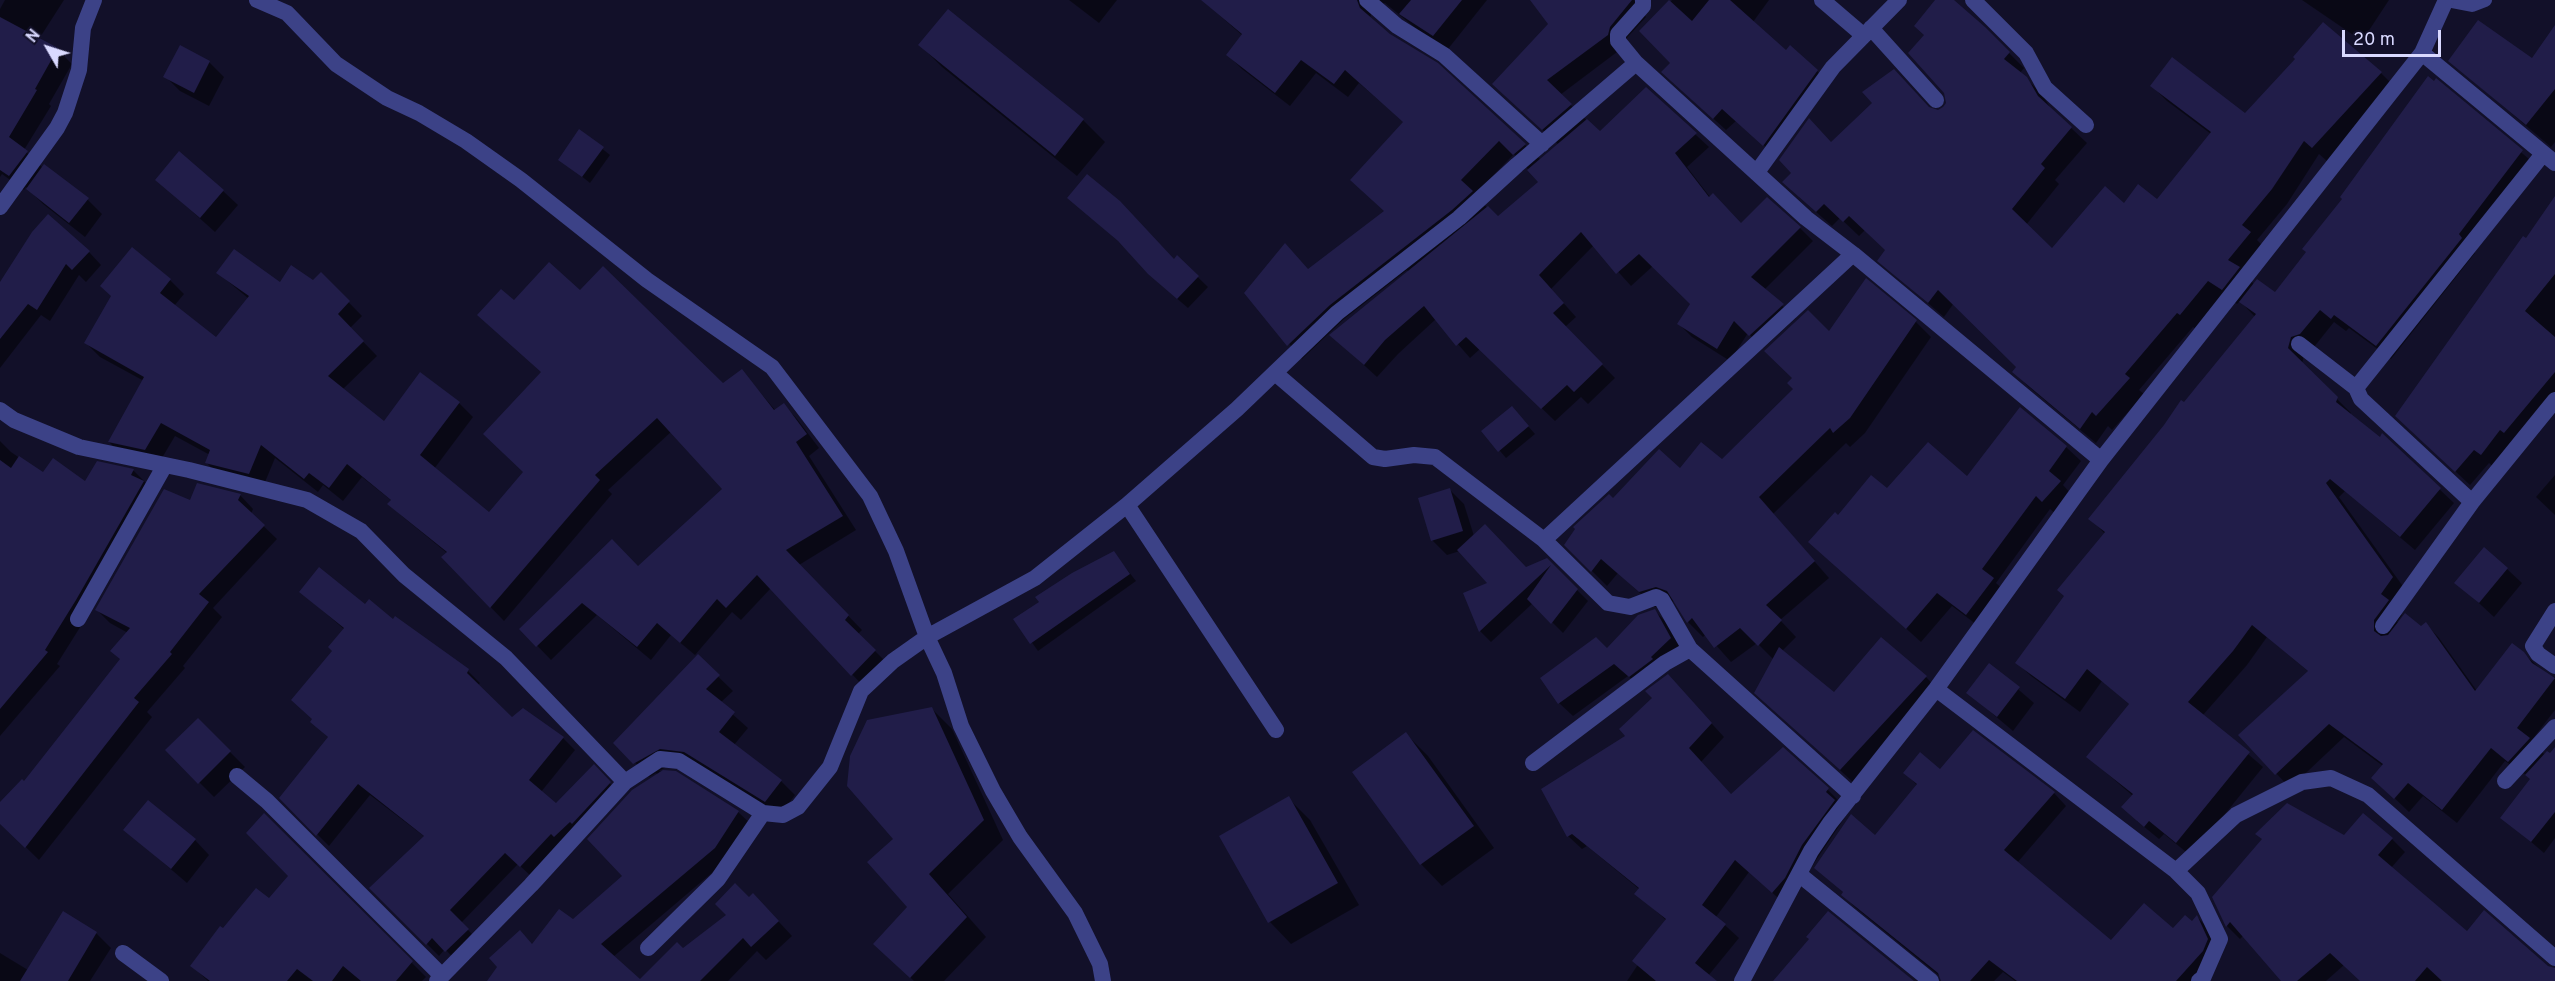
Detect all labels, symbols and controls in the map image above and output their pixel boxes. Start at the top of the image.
north arrow [18,18,78,78]
scale bar [2345,18,2444,56]
text: N [23,26,45,47]
text: 20 m [2353,29,2395,52]

